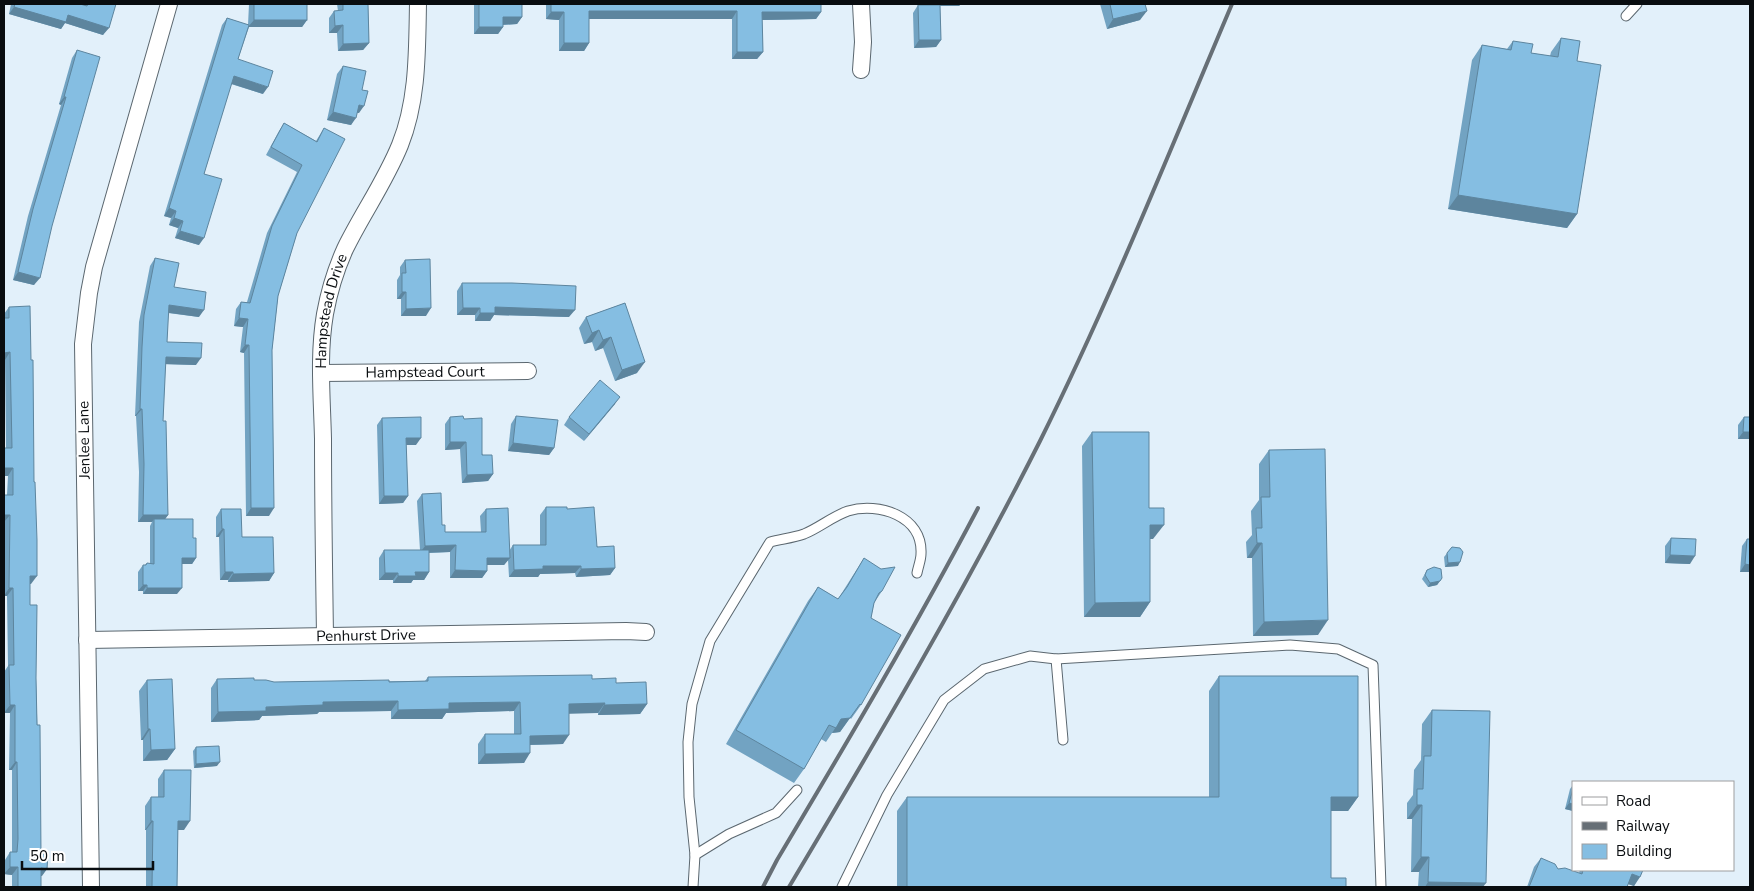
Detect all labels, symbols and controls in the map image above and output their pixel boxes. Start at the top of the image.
street label: Hampstead Drive [311,250,352,369]
street label: Hampstead Court [365,361,485,383]
street label: Jenlee Lane [73,401,95,480]
street label: Penhurst Drive [316,625,416,646]
legend [1572,781,1734,871]
text: Road [1616,791,1651,811]
text: Railway [1616,816,1670,836]
scale bar [22,838,154,870]
text: Building [1616,841,1672,861]
text: 50 m [30,846,65,866]

